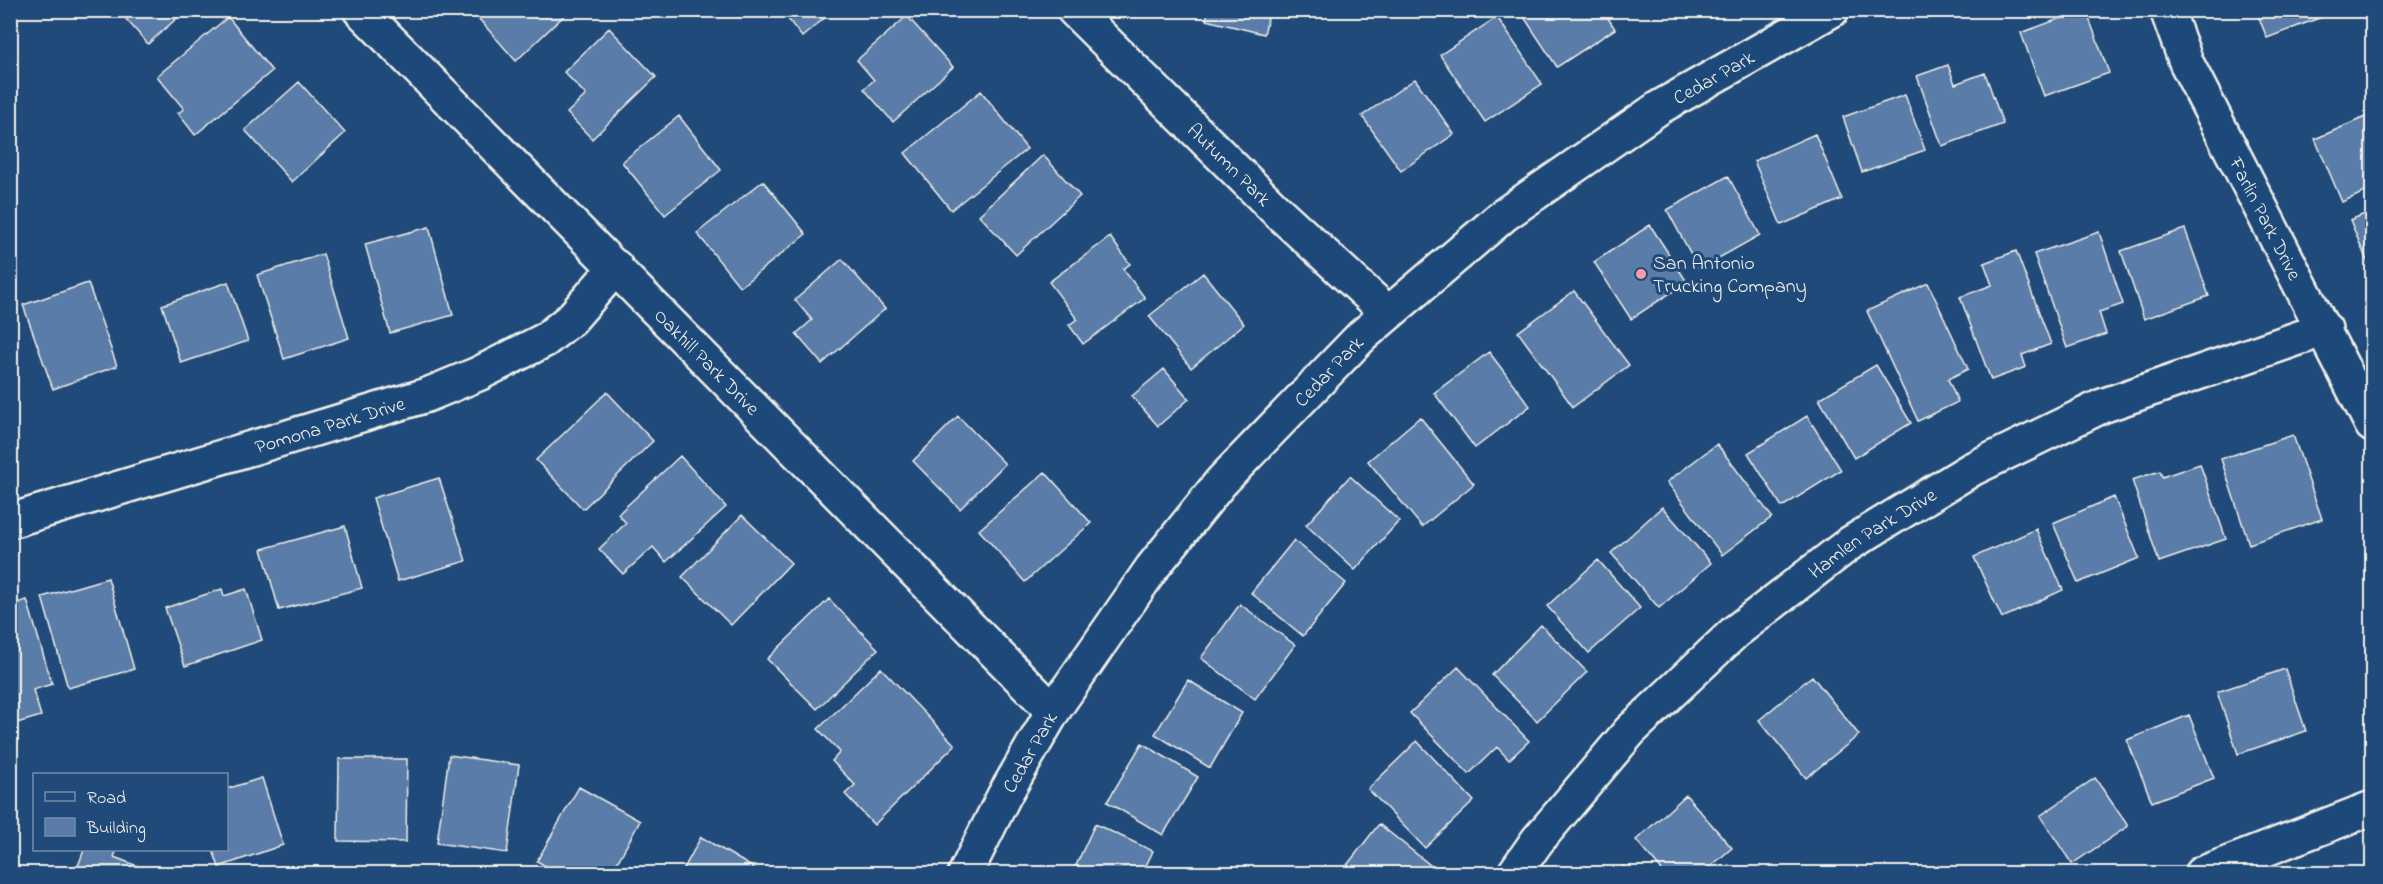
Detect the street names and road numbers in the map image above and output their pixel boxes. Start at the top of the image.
street label: Cedar Park [1669,44,1761,114]
street label: Autumn Park [1179,117,1277,214]
street label: Farlin Park Drive [2220,152,2308,286]
street label: Oakhill Park Drive [646,303,765,423]
street label: Cedar Park [1289,330,1372,415]
street label: Pomona Park Drive [252,390,409,463]
street label: Hamlen Park Drive [1803,482,1943,587]
street label: Cedar Park [997,707,1067,799]

